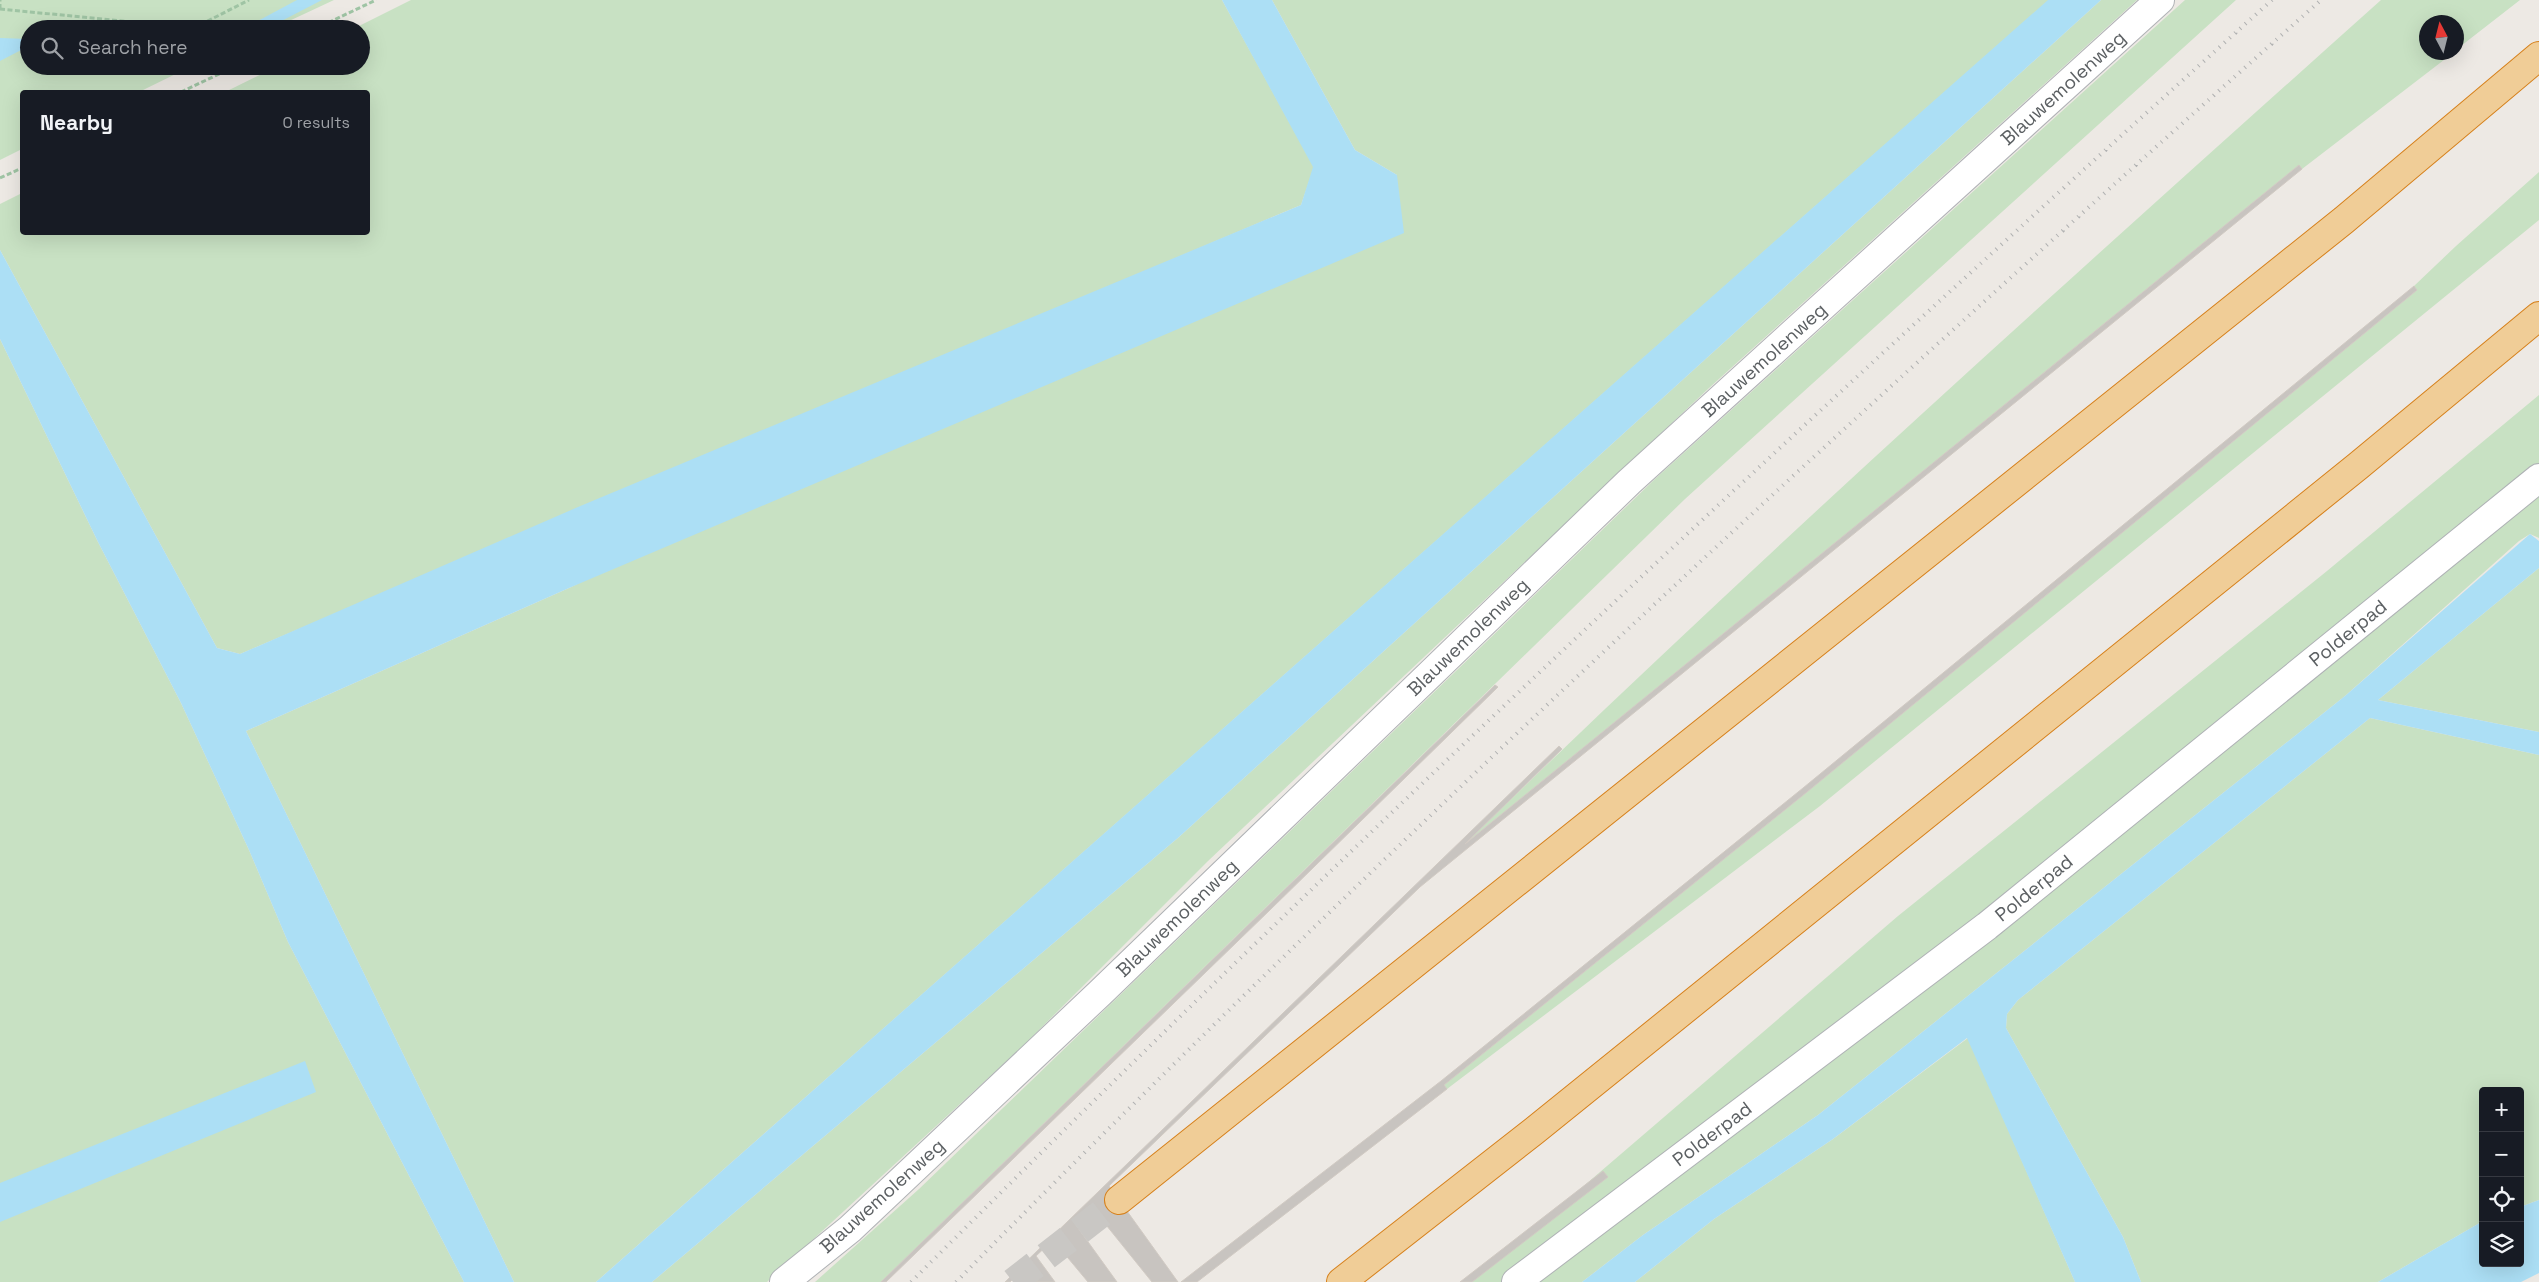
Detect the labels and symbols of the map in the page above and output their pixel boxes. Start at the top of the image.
north arrow [2419,15,2464,60]
street label: Blauwemolenweg [1995,25,2131,151]
street label: Blauwemolenweg [1696,297,1832,423]
street label: Blauwemolenweg [1402,572,1534,702]
street label: Polderpad [2304,594,2392,672]
street label: Polderpad [1990,849,2078,927]
street label: Blauwemolenweg [1111,853,1243,983]
street label: Polderpad [1667,1096,1757,1172]
street label: Blauwemolenweg [814,1133,950,1259]

